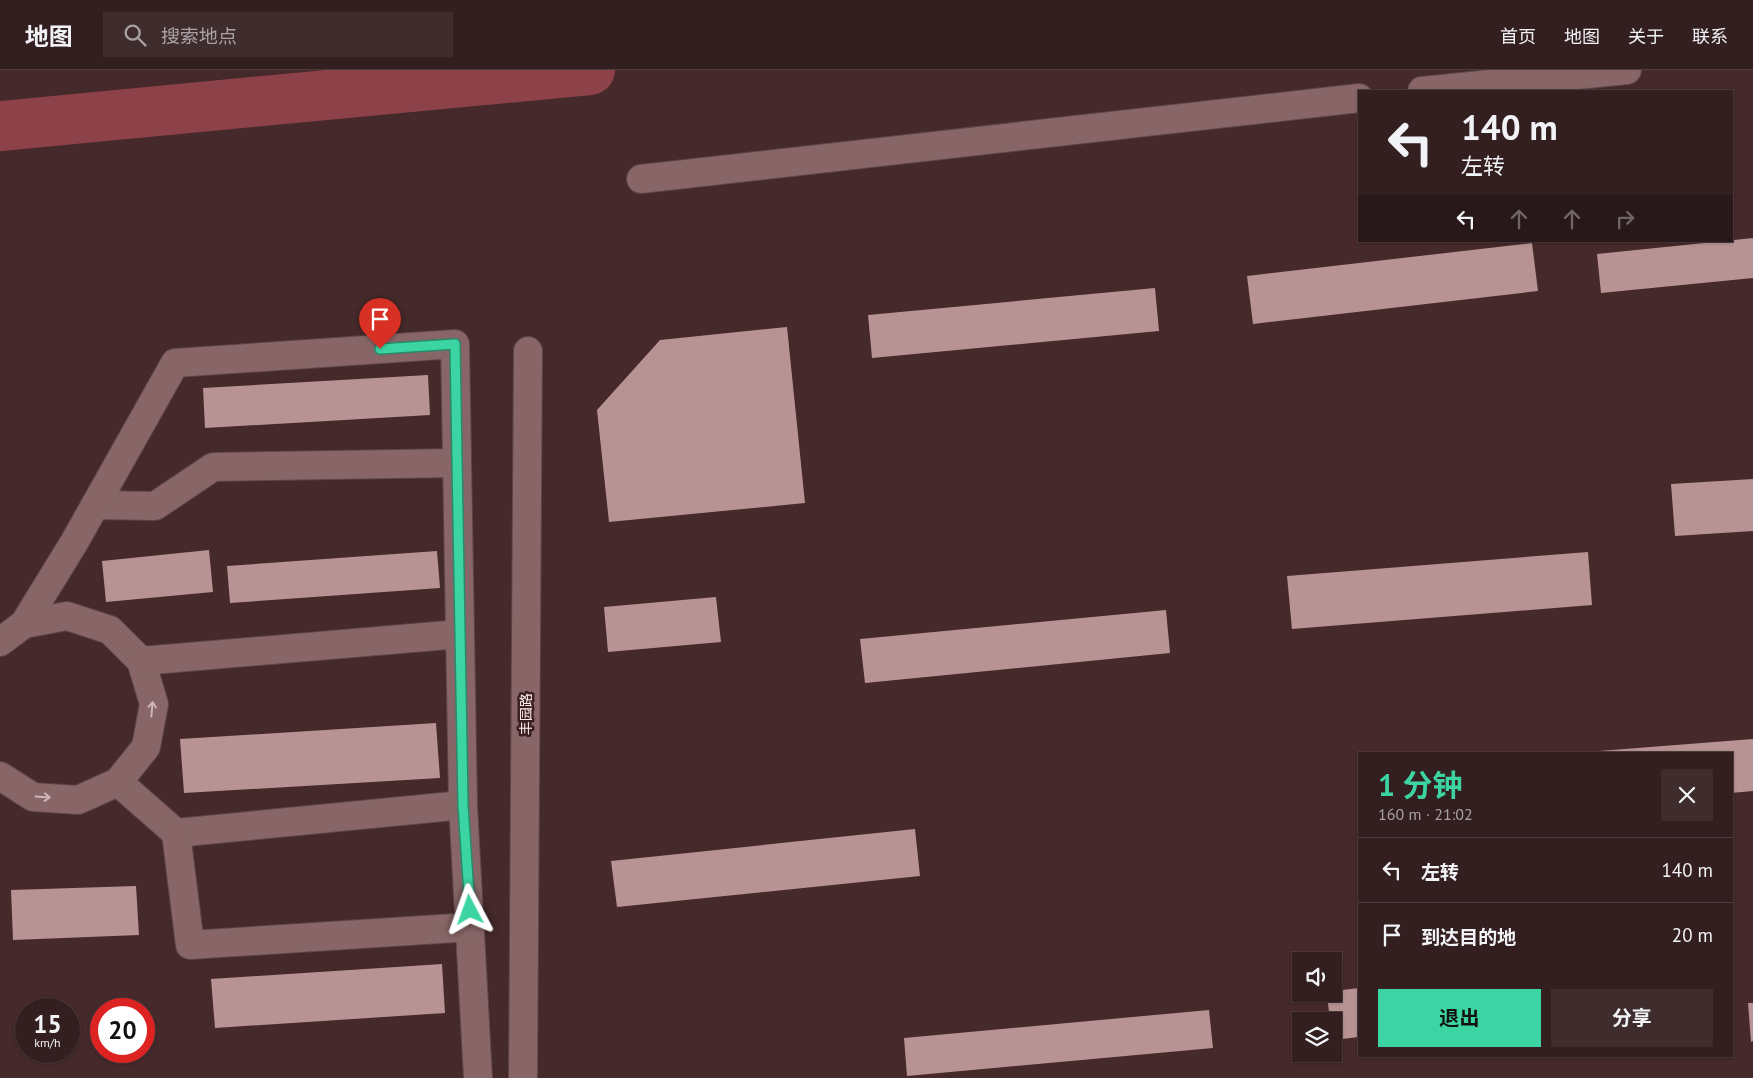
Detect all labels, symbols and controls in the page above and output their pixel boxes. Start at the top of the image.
search box [103,12,453,57]
text: 地图 [25,21,73,52]
icon: search [121,21,149,49]
text: 搜索地点 [161,24,237,48]
text: 首页 [1500,25,1536,48]
text: 地图 [1564,25,1600,48]
text: 关于 [1628,25,1664,48]
text: 联系 [1692,25,1728,48]
text: 140 m [1461,104,1558,150]
icon: left [1378,110,1443,175]
text: 左转 [1461,152,1505,180]
icon: left [1452,205,1480,233]
icon: ahead [1505,205,1533,233]
icon: ahead [1558,205,1586,233]
icon: right [1611,205,1639,233]
pin [359,298,401,349]
icon: arrive [366,305,394,333]
street label: 丰园路 [517,693,535,735]
one-way arrow [147,701,157,717]
text: 1 分钟 [1378,765,1463,804]
button: close [1661,769,1713,821]
one-way arrow [35,793,51,802]
text: 160 m · 21:02 [1378,804,1473,824]
icon: left [1378,856,1406,884]
text: 140 m [1661,858,1713,882]
text: 左转 [1421,860,1459,884]
position arrow [443,883,495,935]
icon: arrive [1378,921,1406,949]
text: 20 m [1672,923,1713,947]
text: 到达目的地 [1421,925,1516,949]
map controls [1292,952,1342,1062]
button: sound [1292,952,1342,1002]
button: 退出 [1378,989,1541,1047]
button: 分享 [1551,989,1713,1047]
speed limit sign: 20 [90,998,155,1063]
text: 15 [33,1008,62,1040]
button: layers [1292,1012,1342,1062]
text: km/h [34,1035,61,1050]

